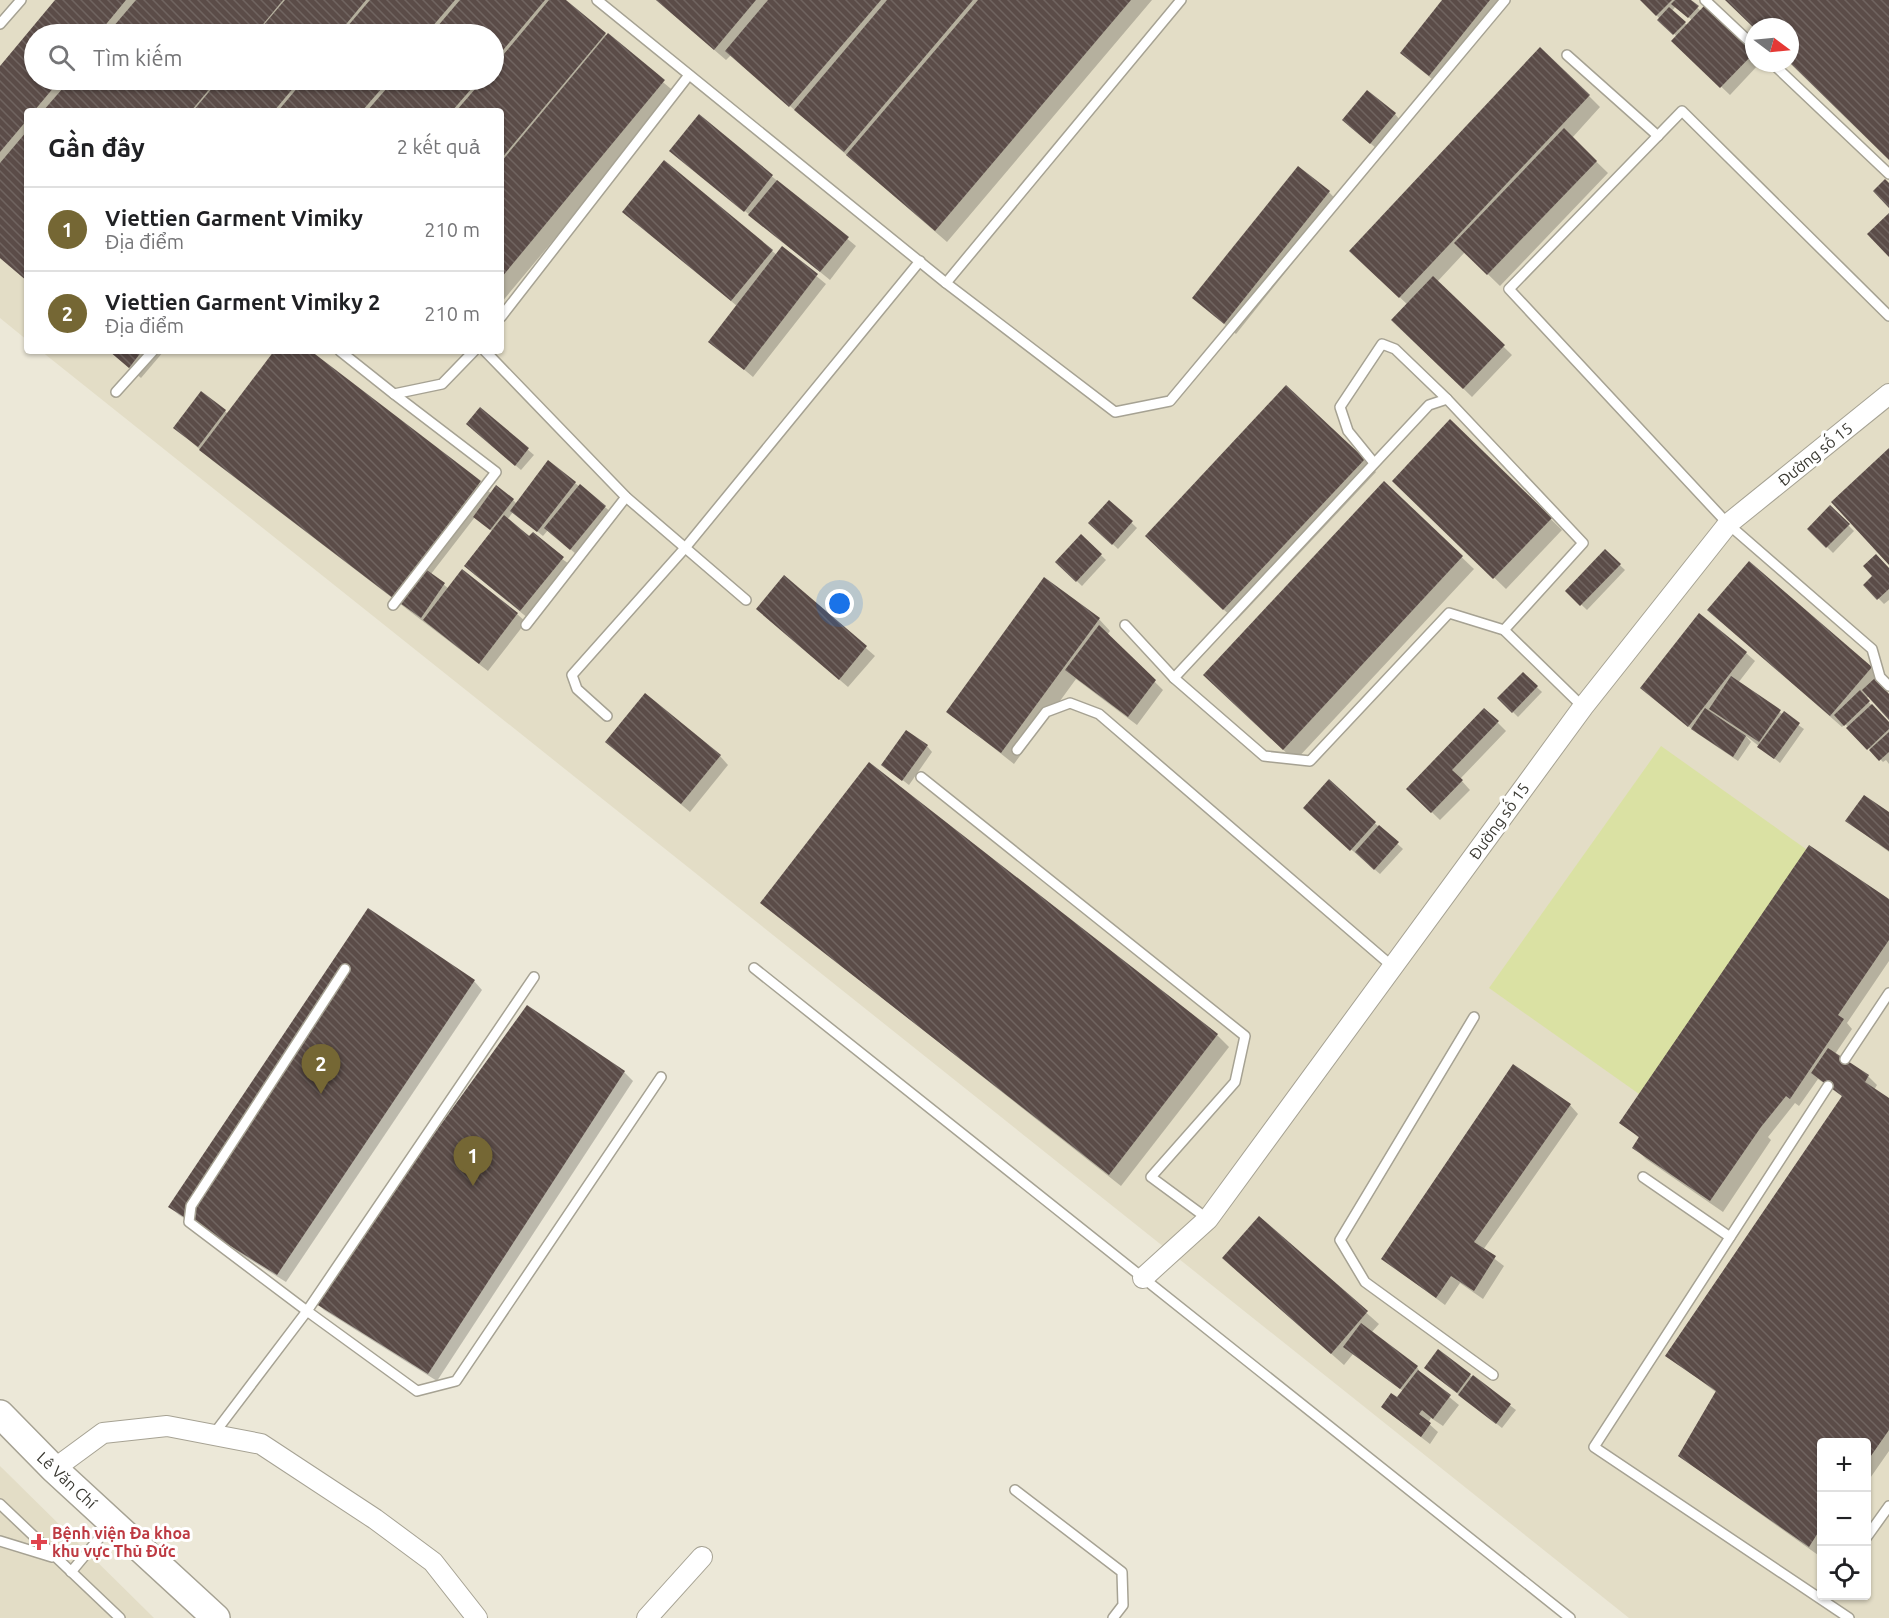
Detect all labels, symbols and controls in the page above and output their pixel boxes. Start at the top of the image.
north arrow [1745,18,1799,72]
search box [24,24,504,90]
icon: search [45,41,78,74]
text: Tìm kiếm [93,45,183,70]
text: Gần đây [48,133,145,162]
text: 2 kết quả [397,135,480,158]
text: Viettien Garment Vimiky [105,205,363,230]
text: 1 [62,218,73,241]
text: 210 m [424,218,480,241]
text: Địa điểm [105,230,184,253]
text: Viettien Garment Vimiky 2 [105,289,380,314]
text: 2 [62,302,73,325]
text: 210 m [424,302,480,325]
text: Địa điểm [105,314,184,337]
street label: Đường số 15 [1772,416,1856,489]
your location [825,589,854,618]
street label: Đường số 15 [1463,777,1533,863]
pin: 2 [302,1044,340,1094]
pin: 1 [454,1136,492,1186]
map controls [1817,1438,1871,1600]
button: + [1817,1438,1871,1492]
street label: Lê Văn Chí [34,1448,101,1513]
button: − [1817,1492,1871,1546]
place label: Bệnh viện Đa khoa khu vực Thủ Đức [52,1524,191,1560]
marker: Bệnh viện Đa khoa khu vực Thủ Đức [30,1533,48,1551]
button: locate [1817,1546,1871,1600]

